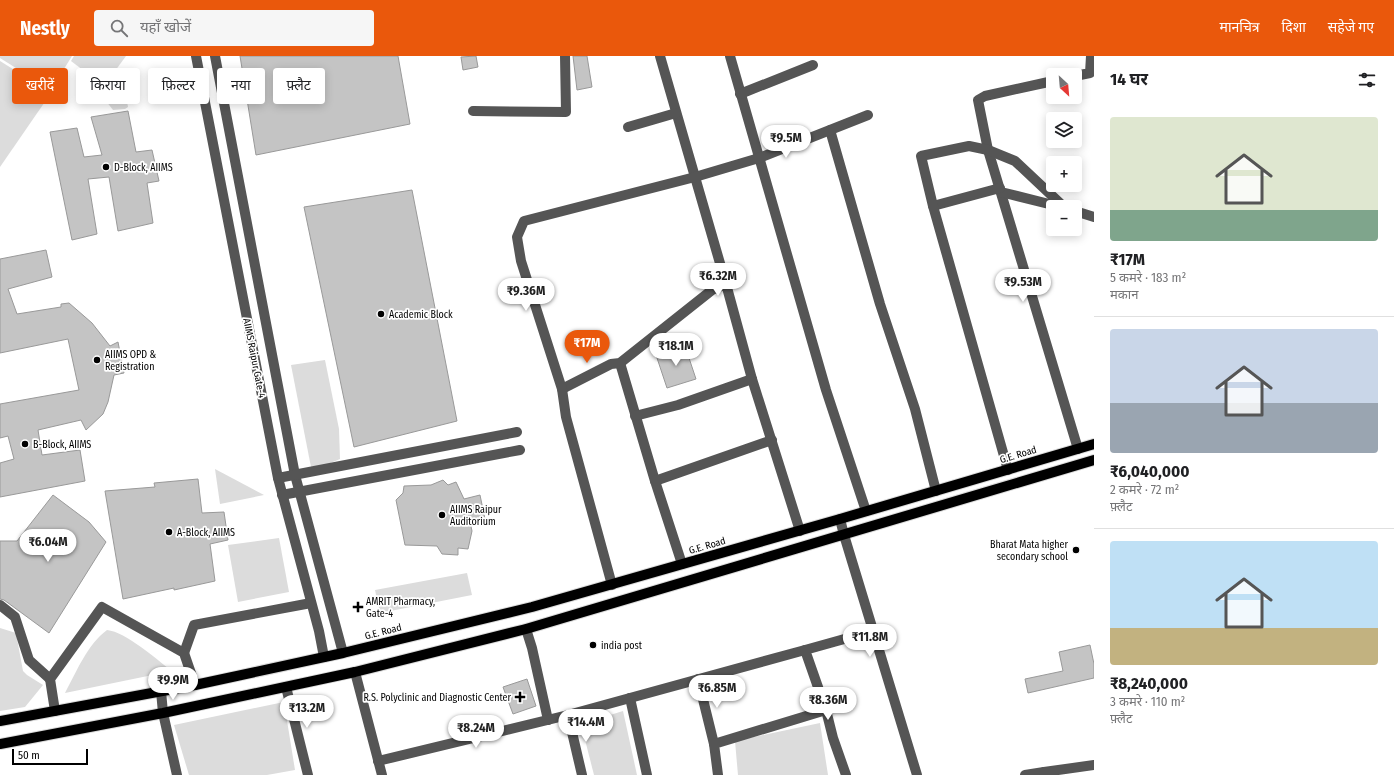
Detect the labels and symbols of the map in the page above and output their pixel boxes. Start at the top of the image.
north arrow [1046,68,1082,104]
pin: ₹9.5M [758,125,814,159]
marker: D-Block, AIIMS [101,162,111,172]
place label: D-Block, AIIMS [114,162,173,174]
pin: ₹6.32M [685,263,751,297]
pin: ₹9.53M [990,269,1056,303]
pin: ₹9.36M [493,278,559,312]
marker: Academic Block [376,309,386,319]
place label: Academic Block [389,309,453,321]
street label: AIIMS Raipur Gate-4 [240,317,268,399]
pin: ₹17M [563,330,611,364]
pin: ₹18.1M [643,333,709,367]
place label: AIIMS OPD & Registration [105,349,156,373]
marker: AIIMS OPD & Registration [92,355,102,365]
marker: B-Block, AIIMS [20,439,30,449]
place label: B-Block, AIIMS [33,439,91,451]
street label: G.E. Road [998,444,1038,466]
place label: AIIMS Raipur Auditorium [450,504,502,528]
marker: AIIMS Raipur Auditorium [437,510,447,520]
marker: A-Block, AIIMS [164,527,174,537]
place label: A-Block, AIIMS [177,527,235,539]
pin: ₹6.04M [15,529,81,563]
street label: G.E. Road [687,535,727,557]
place label: Bharat Mata higher secondary school [990,539,1068,563]
marker: Bharat Mata higher secondary school [1071,545,1081,555]
place label: AMRIT Pharmacy, Gate-4 [366,596,435,620]
marker: AMRIT Pharmacy, Gate-4 [353,602,363,612]
street label: G.E. Road [363,622,403,642]
pin: ₹11.8M [837,624,903,658]
marker: india post [588,640,598,650]
place label: india post [601,640,643,652]
pin: ₹9.9M [145,667,201,701]
pin: ₹6.85M [684,675,750,709]
pin: ₹8.36M [795,687,861,721]
marker: R.S. Polyclinic and Diagnostic Center [514,691,526,703]
place label: R.S. Polyclinic and Diagnostic Center [363,692,511,704]
pin: ₹13.2M [274,695,340,729]
pin: ₹14.4M [553,709,619,743]
pin: ₹8.24M [443,715,509,749]
scale bar [12,747,88,766]

